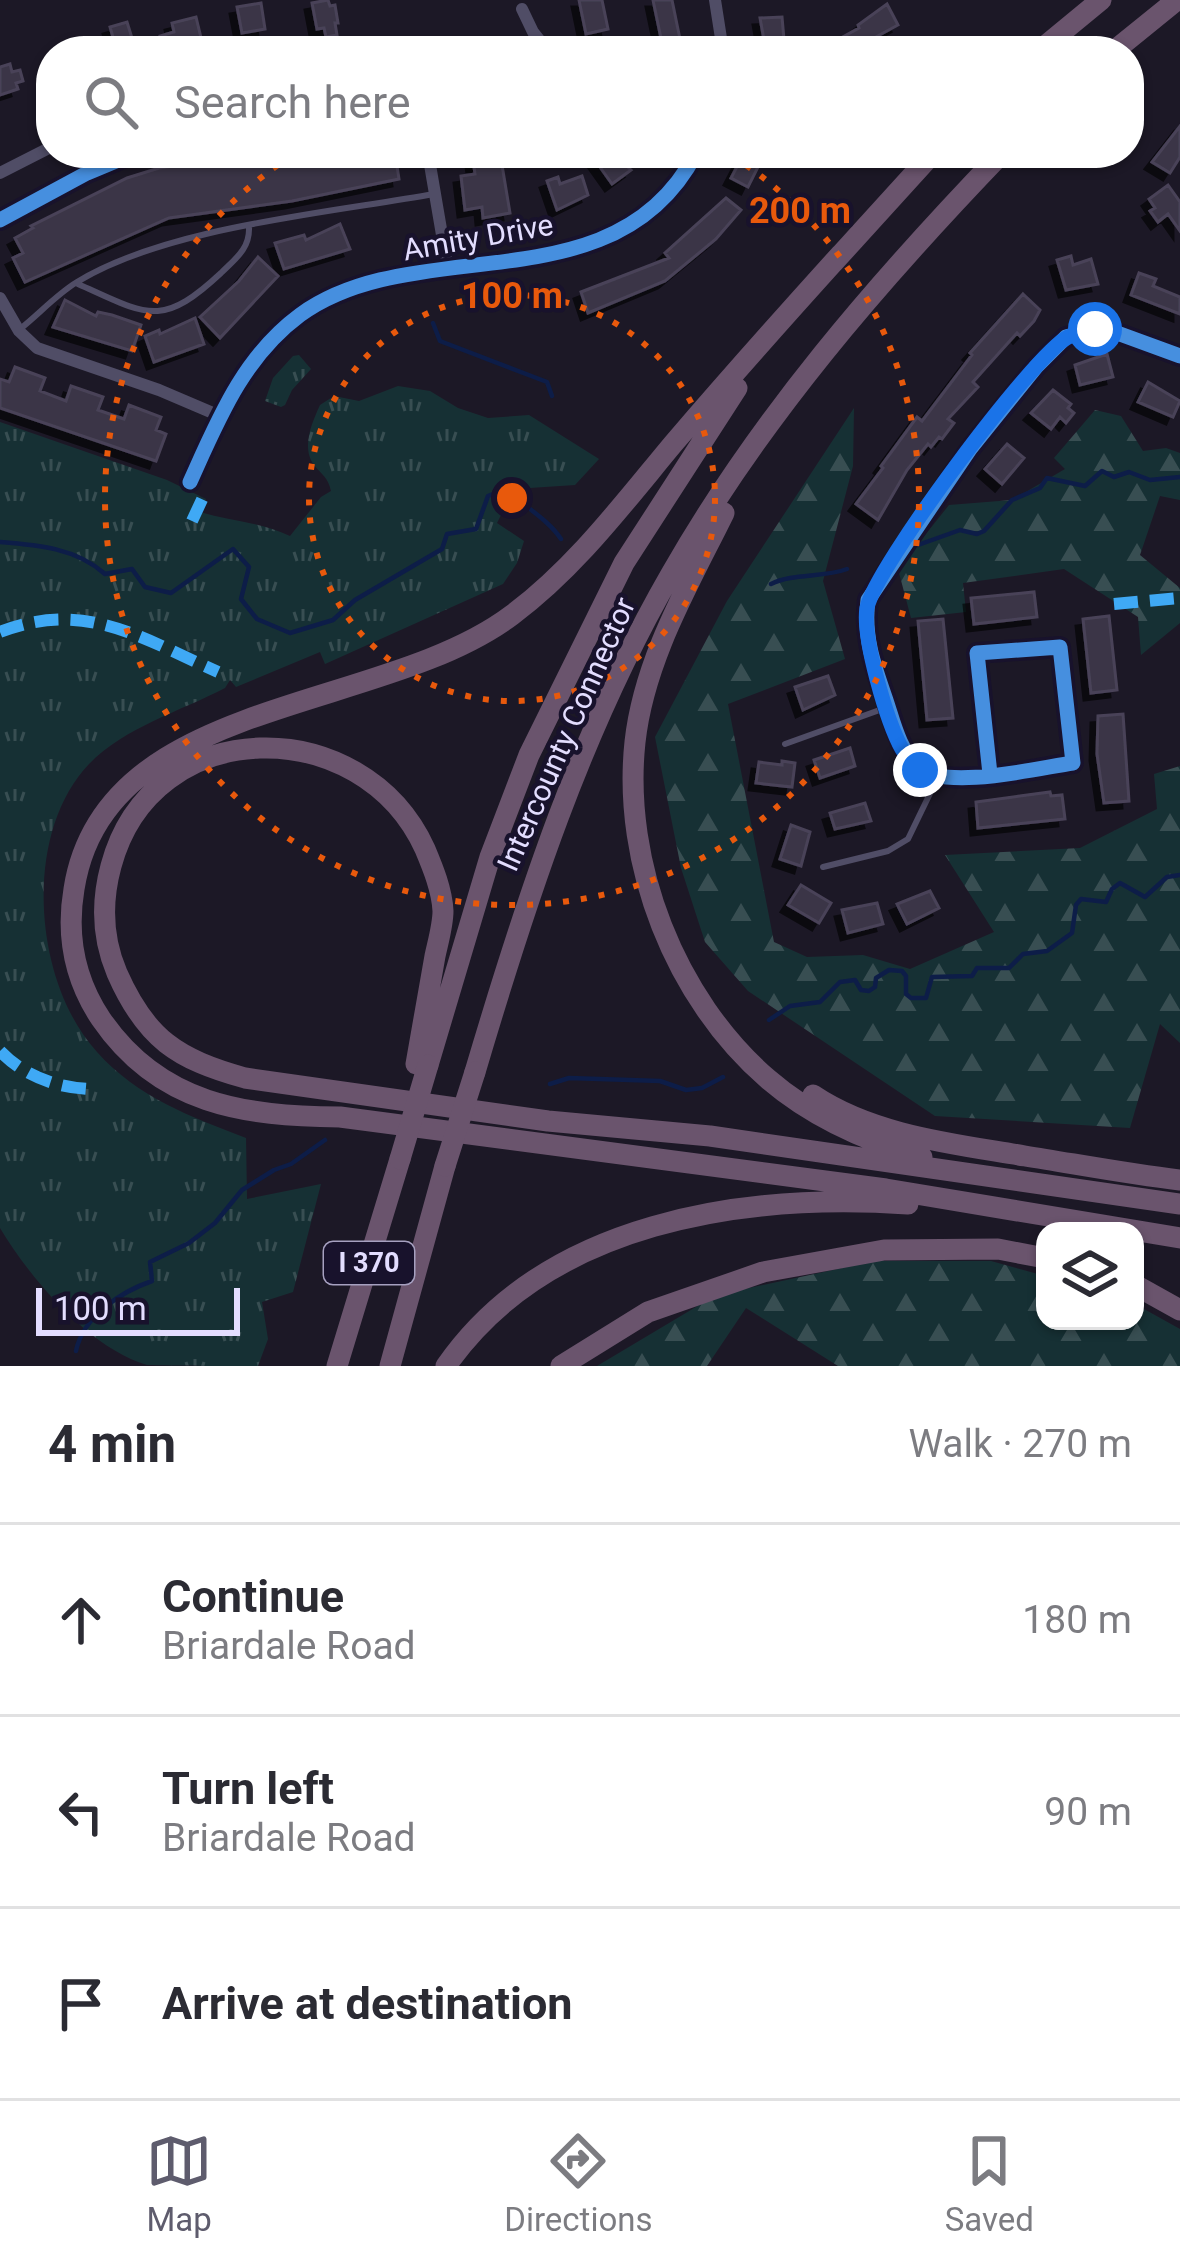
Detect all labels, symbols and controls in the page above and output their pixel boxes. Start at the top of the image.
search box [36,36,1144,168]
icon: search [78,69,144,135]
text: Search here [174,76,411,129]
text: 200 m [749,190,851,232]
street label: Amity Drive [400,207,556,267]
text: 100 m [461,275,563,317]
route start [1068,302,1122,356]
centre of rings [491,477,533,519]
street label: Intercounty Connector [490,592,642,876]
route end [893,743,947,797]
map controls [1036,1222,1144,1330]
button: layers [1036,1222,1144,1330]
road number: I 370 [324,1242,414,1284]
scale bar [36,1282,240,1335]
text: 100 m [54,1289,147,1328]
text: 4 min [48,1415,176,1474]
text: Walk · 270 m [908,1421,1132,1467]
text: Continue [162,1570,344,1623]
icon: ahead [48,1587,114,1653]
text: 180 m [1022,1597,1132,1643]
text: Briardale Road [162,1623,416,1669]
text: Turn left [162,1762,334,1815]
icon: left [48,1779,114,1845]
text: 90 m [1044,1789,1132,1835]
text: Briardale Road [162,1815,416,1861]
icon: arrive [48,1971,114,2037]
text: Arrive at destination [162,1977,573,2030]
tab: Map [146,2128,212,2239]
tab: Directions [504,2128,653,2239]
tab: Saved [945,2128,1034,2239]

